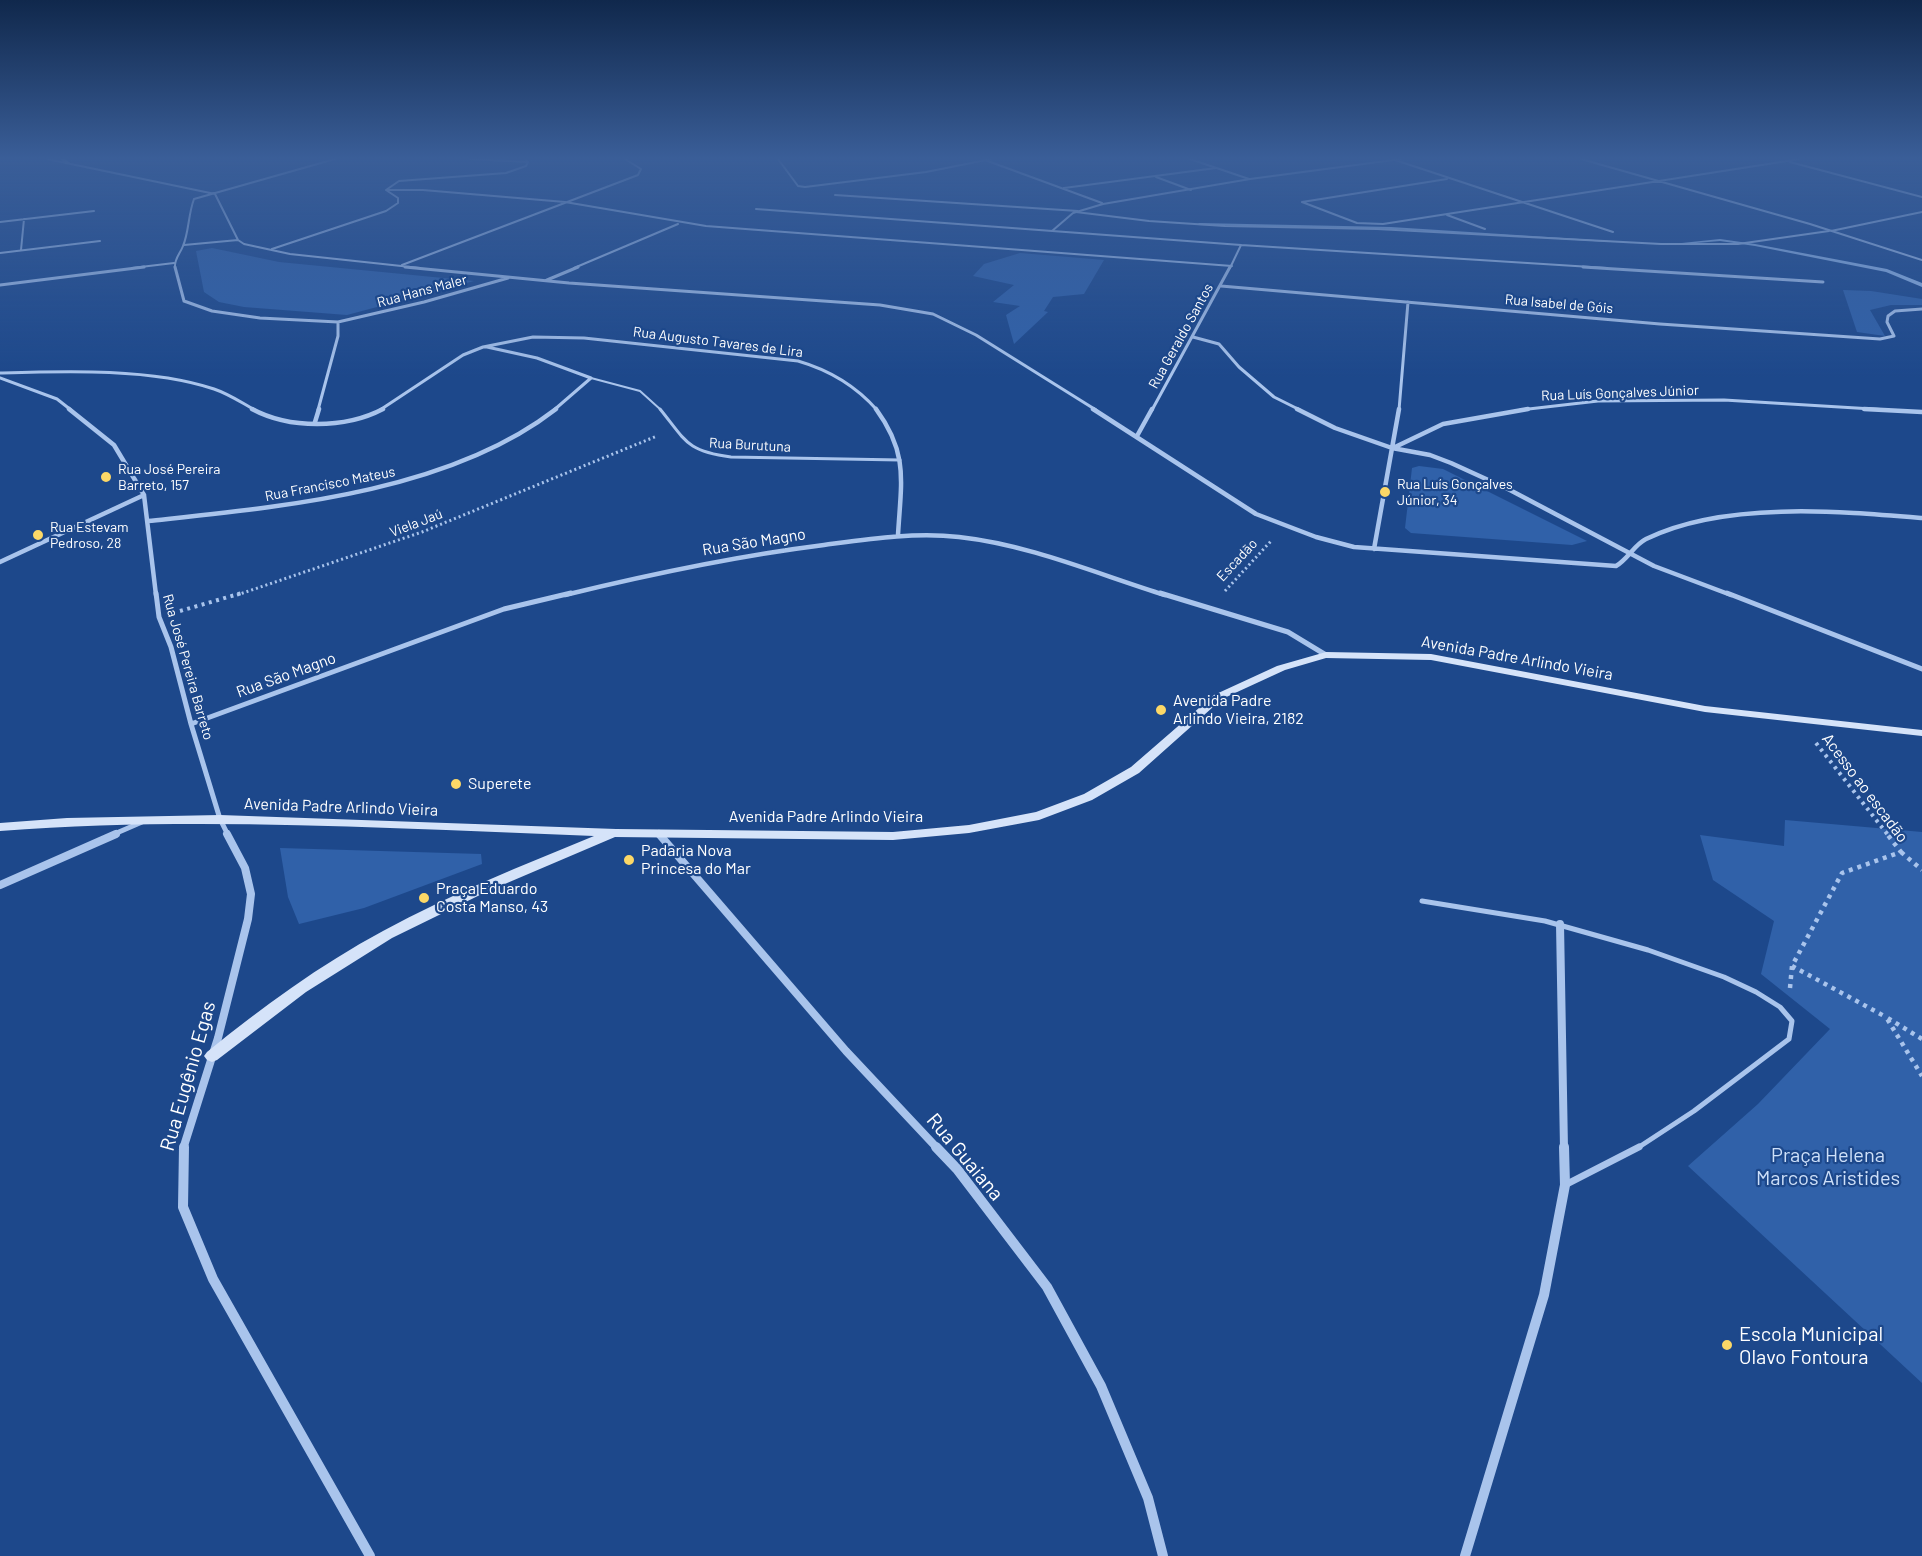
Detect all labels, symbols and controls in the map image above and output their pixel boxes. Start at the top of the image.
street label: Rua Hans Maler [375,271,469,311]
street label: Rua Geraldo Santos [1145,280,1217,392]
street label: Rua Isabel de Góis [1504,291,1614,317]
street label: Rua Augusto Tavares de Lira [632,323,804,361]
street label: Rua Luís Gonçalves Júnior [1541,382,1699,404]
street label: Rua Burutuna [709,434,791,456]
place label: Rua José Pereira Barreto, 157 [118,461,221,494]
street label: Rua Francisco Mateus [263,463,397,505]
marker: Rua José Pereira Barreto, 157 [99,470,113,484]
place label: Rua Luís Gonçalves Júnior, 34 [1397,476,1513,508]
marker: Rua Luís Gonçalves Júnior, 34 [1378,485,1392,499]
street label: Viela Jaú [387,505,445,541]
place label: Rua Estevam Pedroso, 28 [50,519,129,552]
street label: Rua São Magno [701,524,807,560]
marker: Rua Estevam Pedroso, 28 [31,528,45,542]
street label: Escadão [1213,535,1261,585]
street label: Rua José Pereira Barreto [159,592,217,742]
street label: Avenida Padre Arlindo Vieira [1420,632,1614,684]
street label: Rua São Magno [234,648,338,702]
place label: Avenida Padre Arlindo Vieira, 2182 [1173,691,1304,729]
marker: Avenida Padre Arlindo Vieira, 2182 [1154,703,1168,717]
street label: Acesso ao escadão [1818,730,1912,846]
place label: Superete [468,774,531,794]
marker: Superete [449,777,463,791]
street label: Avenida Padre Arlindo Vieira [244,794,438,820]
street label: Avenida Padre Arlindo Vieira [729,807,923,827]
place label: Padaria Nova Princesa do Mar [641,841,751,879]
marker: Padaria Nova Princesa do Mar [622,853,636,867]
place label: Praça Eduardo Costa Manso, 43 [436,879,548,917]
marker: Praça Eduardo Costa Manso, 43 [417,891,431,905]
street label: Rua Eugênio Egas [155,998,221,1154]
street label: Rua Guaiana [922,1108,1008,1206]
park label: Praça Helena Marcos Aristides [1756,1143,1900,1190]
place label: Escola Municipal Olavo Fontoura [1739,1322,1883,1369]
marker: Escola Municipal Olavo Fontoura [1720,1338,1734,1352]

